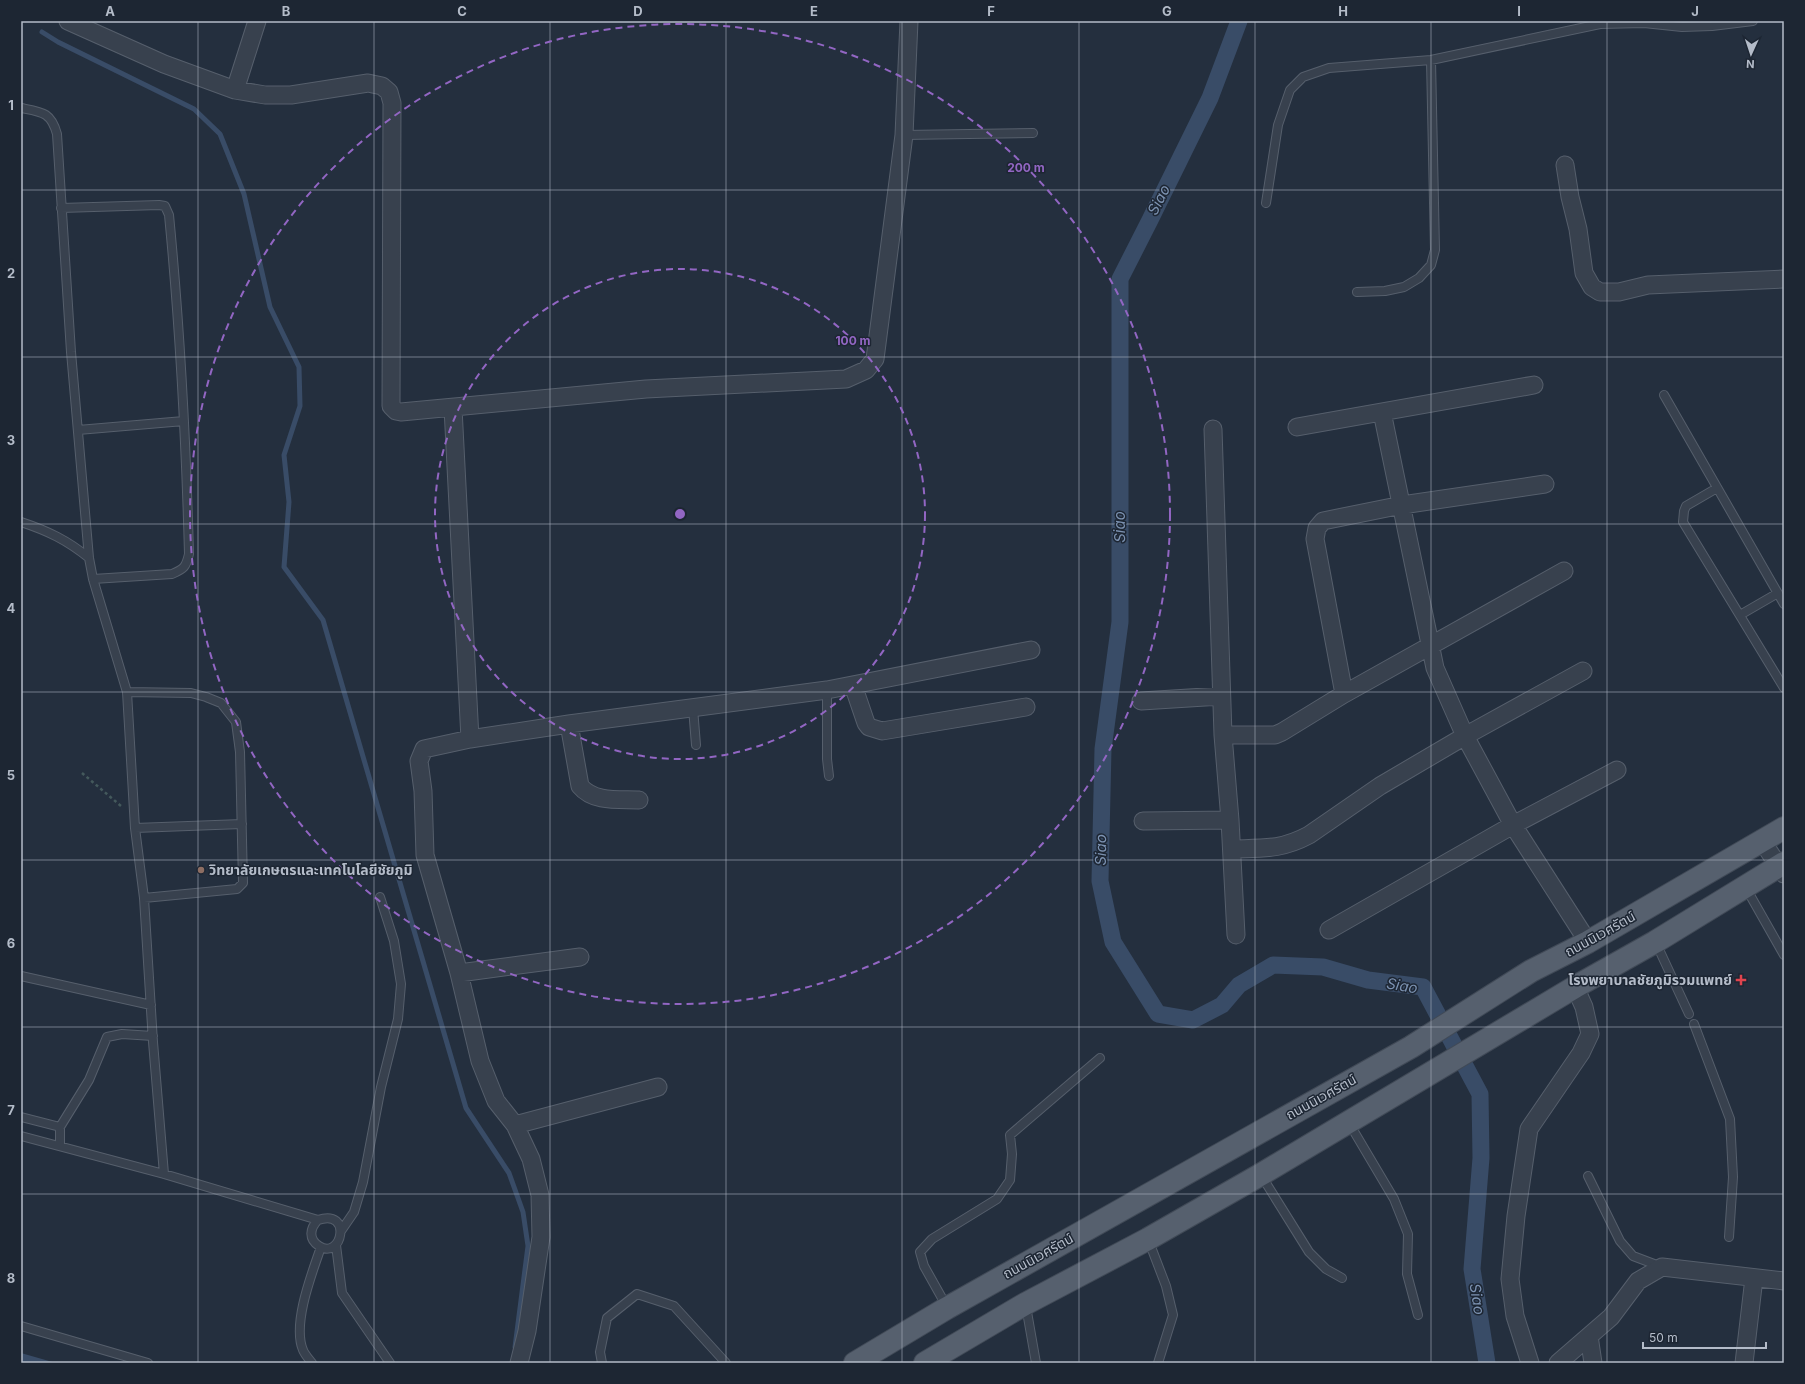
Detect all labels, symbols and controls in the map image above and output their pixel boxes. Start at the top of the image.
text: A [105,3,115,19]
text: B [282,3,291,19]
text: C [457,3,467,19]
text: D [633,3,643,19]
text: E [810,3,818,19]
text: F [987,3,995,19]
text: G [1162,3,1172,19]
text: H [1338,3,1348,19]
text: I [1517,3,1521,19]
text: J [1691,3,1699,19]
north arrow [1731,34,1771,74]
text: N [1746,57,1755,71]
text: 1 [8,97,14,113]
text: 200 m [1007,160,1045,175]
water label: Siao [1143,181,1174,218]
text: 2 [7,265,15,281]
text: 100 m [835,333,871,348]
text: 3 [7,432,15,448]
centre of rings [673,507,687,521]
water label: Siao [1110,511,1129,543]
text: 4 [7,600,16,616]
text: 5 [7,767,15,783]
water label: Siao [1091,834,1110,866]
place label: วิทยาลัยเกษตรและเทคโนโลยีชัยภูมิ [209,861,412,880]
marker: วิทยาลัยเกษตรและเทคโนโลยีชัยภูมิ [196,865,206,875]
street label: ถนนนิเวศรัตน์ [1561,907,1638,960]
text: 6 [7,935,15,951]
place label: โรงพยาบาลชัยภูมิรวมแพทย์ [1568,971,1732,990]
water label: Siao [1385,973,1419,998]
marker: โรงพยาบาลชัยภูมิรวมแพทย์ [1735,974,1747,986]
street label: ถนนนิเวศรัตน์ [1282,1070,1359,1123]
text: 7 [7,1102,15,1118]
street label: ถนนนิเวศรัตน์ [999,1229,1076,1282]
text: 8 [7,1270,15,1286]
water label: Siao [1466,1282,1489,1316]
scale bar [1643,1324,1766,1350]
text: 50 m [1649,1330,1678,1345]

